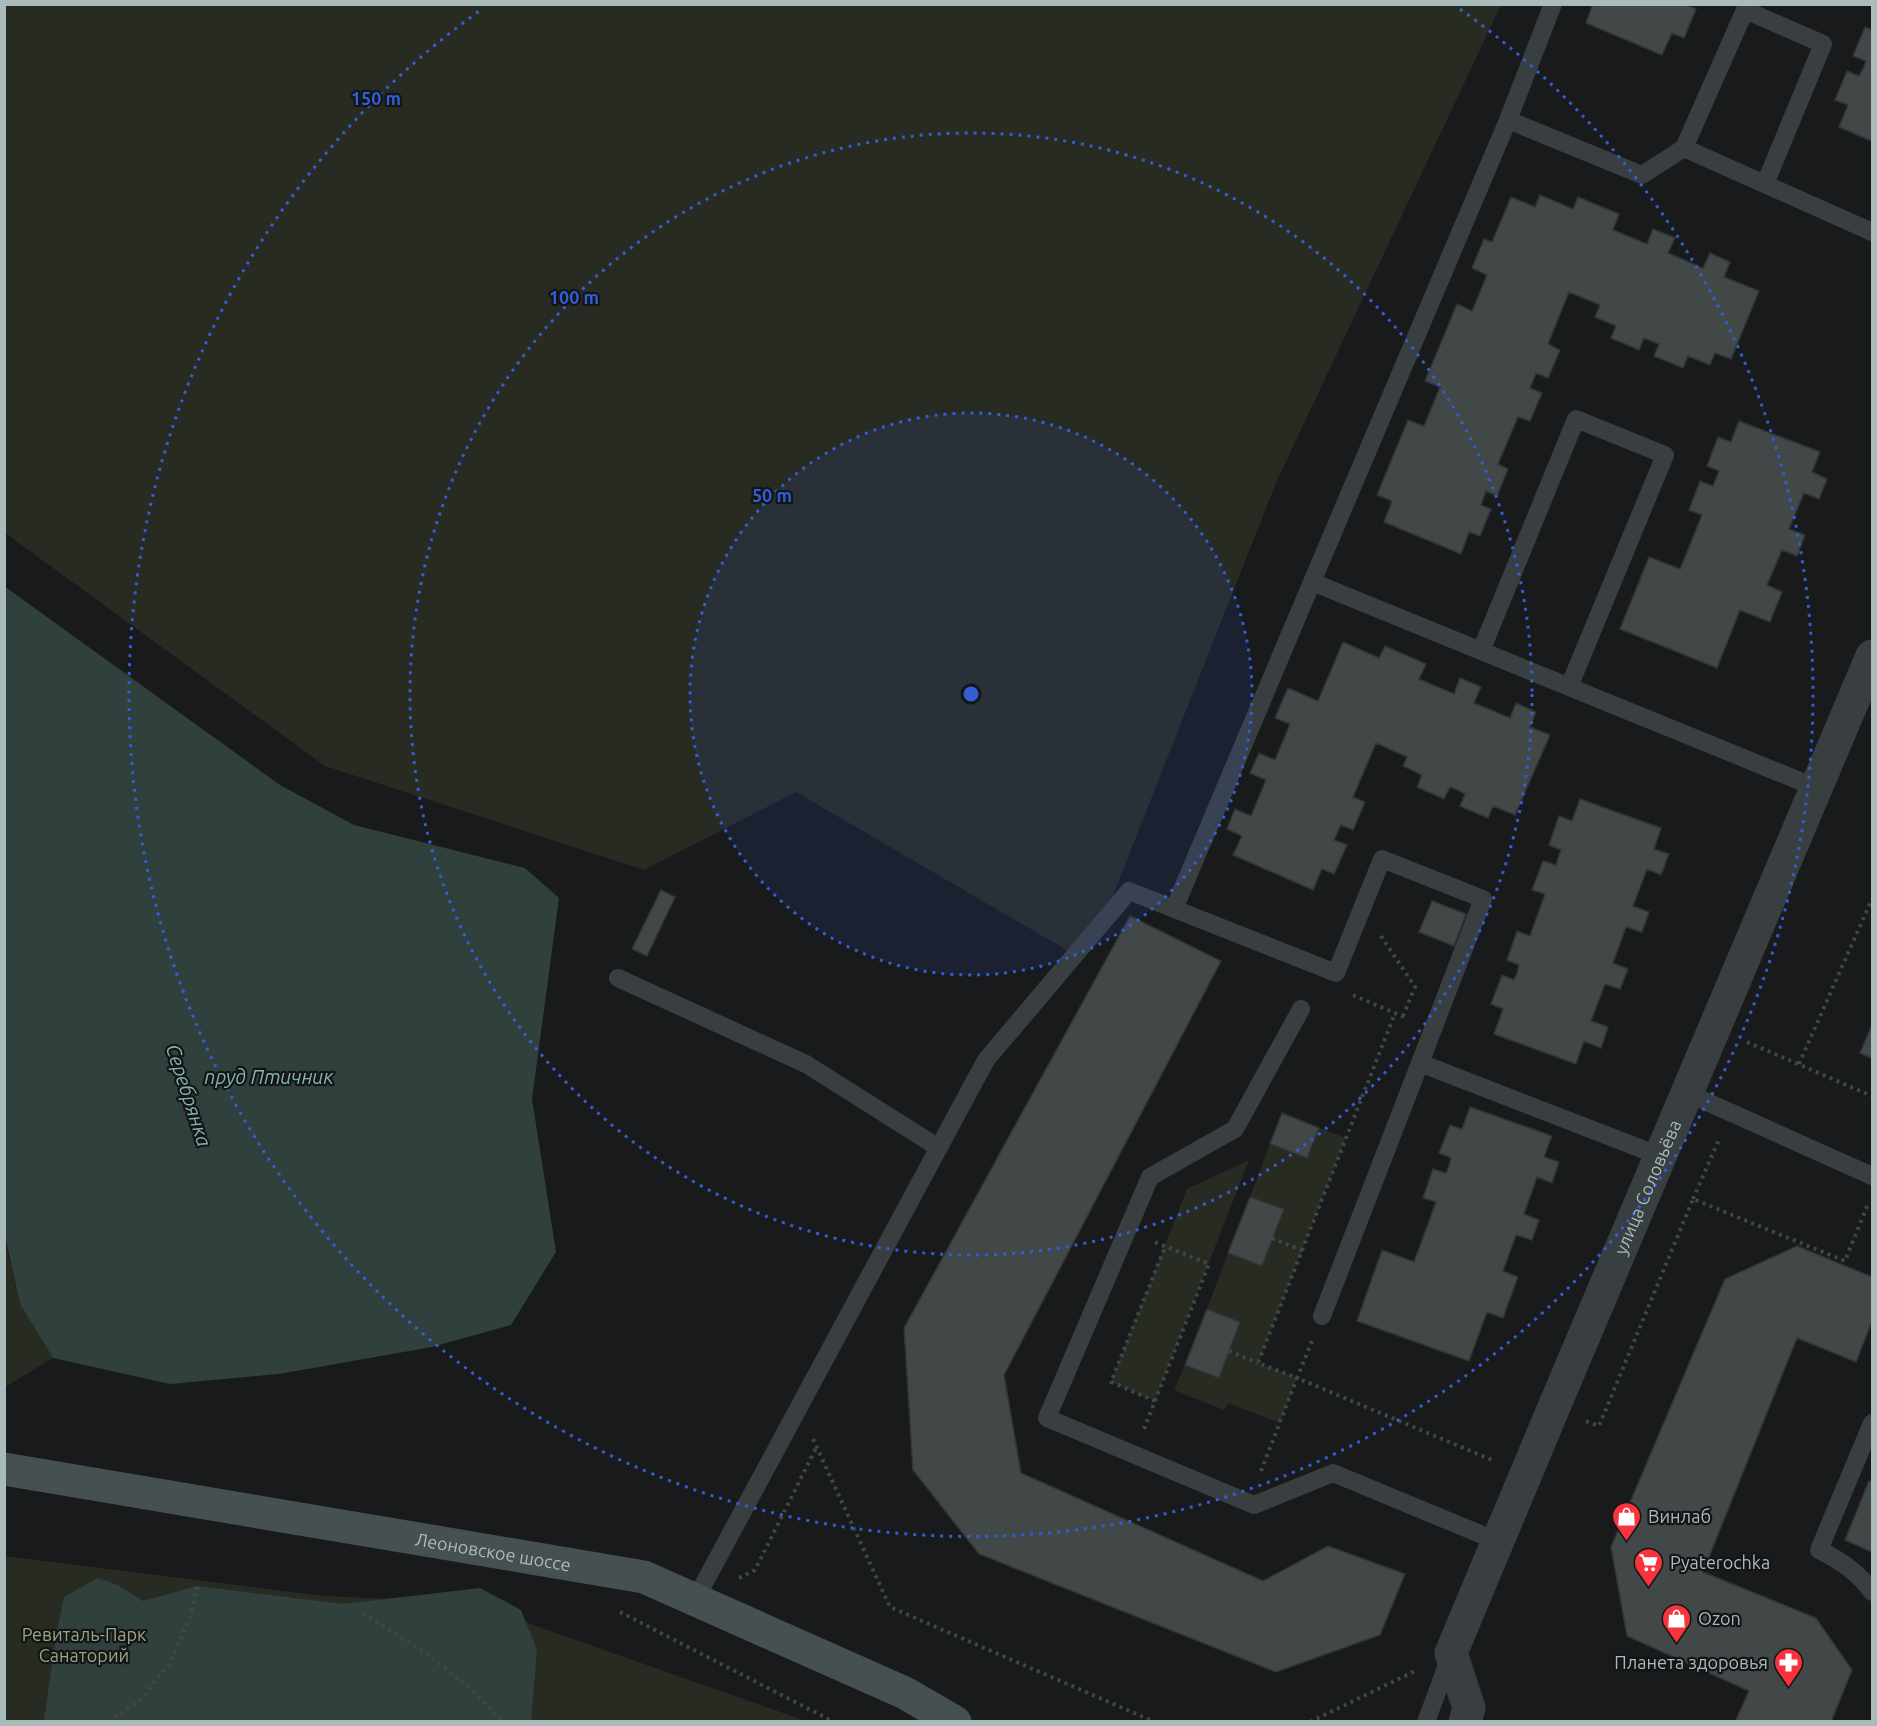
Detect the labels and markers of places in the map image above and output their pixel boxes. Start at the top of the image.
centre of rings [961,684,981,704]
shop icon: Винлаб [1611,1500,1643,1542]
place label: Винлаб [1648,1506,1711,1526]
supermarket icon: Pyaterochka [1633,1546,1665,1588]
place label: Pyaterochka [1670,1552,1770,1572]
shop icon: Ozon [1661,1602,1693,1644]
place label: Ozon [1698,1608,1741,1628]
pharmacy icon: Планета здоровья [1773,1646,1805,1688]
place label: Планета здоровья [1614,1652,1768,1672]

